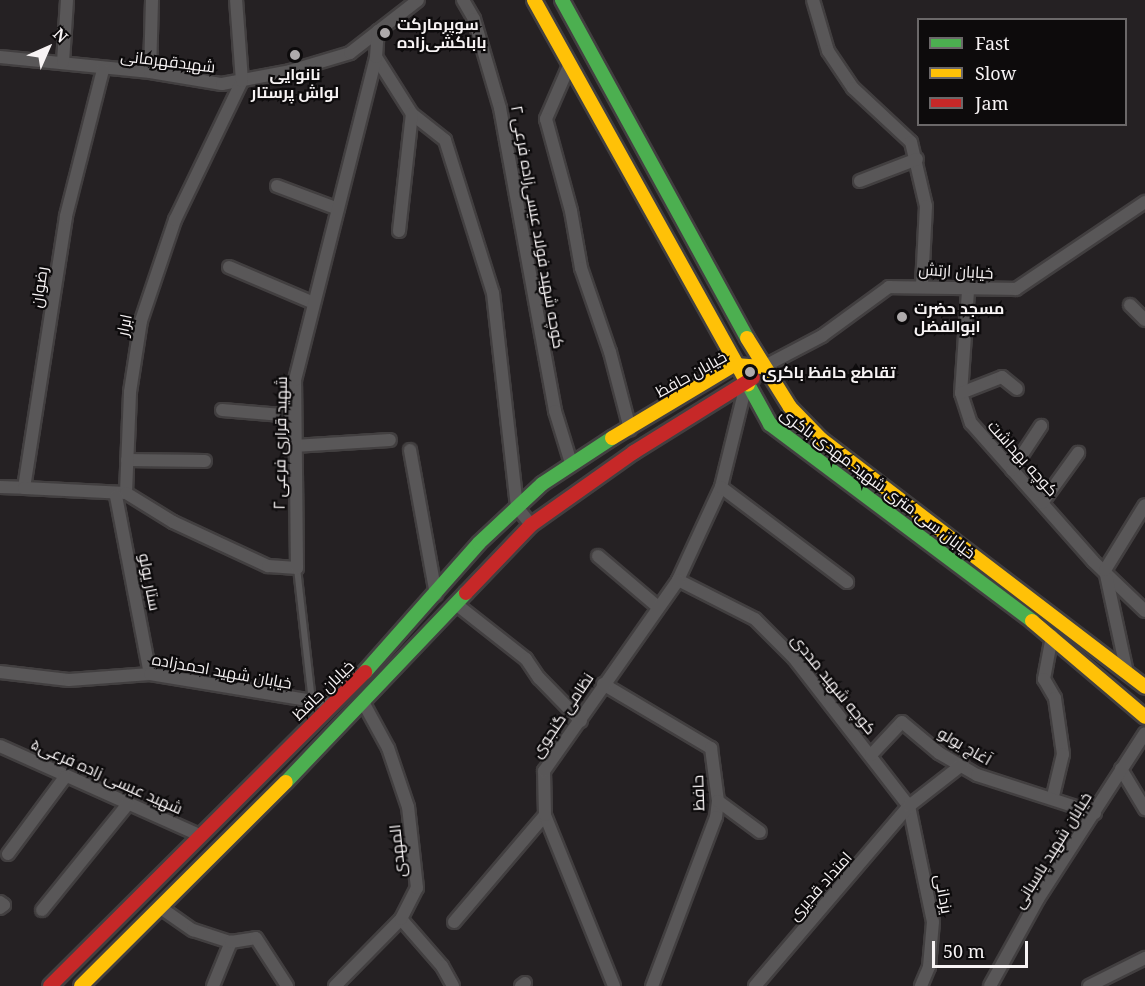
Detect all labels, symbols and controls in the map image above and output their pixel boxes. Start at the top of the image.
place label: سوپرمارکت باباکشی‌زاده [397,14,487,52]
north arrow [18,18,78,78]
legend [917,18,1127,126]
text: N [48,23,73,48]
marker: سوپرمارکت باباکشی‌زاده [378,26,392,40]
text: Fast [975,31,1010,55]
street label: شهیدقهرمانی [119,46,217,76]
marker: نانوایی لواش پرستار [288,48,302,62]
text: Slow [975,61,1016,85]
place label: نانوایی لواش پرستار [251,64,339,102]
text: Jam [975,91,1009,115]
street label: کوچه شهید فولاد عیسی‌زاده فرعی ۲ [507,104,569,350]
street label: خیابان ارتش [918,259,994,283]
street label: رضوان [27,265,51,309]
place label: مسجد حضرت ابوالفضل [914,298,1004,336]
marker: مسجد حضرت ابوالفضل [895,310,909,324]
street label: ابرار [112,312,136,338]
street label: خیابان حافظ [652,347,730,401]
place label: تقاطع حافظ باکری [762,362,896,382]
marker: تقاطع حافظ باکری [743,365,757,379]
street label: شهید قراری فرعی ۲ [269,376,291,510]
street label: خیابان سی متری شهید مهدی باکری [777,403,979,563]
street label: کوچه بهداشت [984,416,1062,500]
street label: ستار یولو [135,552,165,612]
street label: کوچه شهید مددی [788,630,880,738]
street label: خیابان شهید احمدزاده [151,649,293,693]
street label: خیابان حافظ [288,656,358,724]
street label: نظامی گنجوی [527,669,597,761]
street label: آغاج یولو [935,723,995,769]
street label: شهید عیسی زاده فرعی۵ [28,734,186,818]
street label: حافظ [688,775,708,811]
street label: خیابان شهید پاسبانی [1009,788,1095,912]
street label: المهدی [385,824,409,878]
street label: امتداد قدیری [784,848,856,924]
street label: یزدانی [931,873,957,915]
scale bar [935,929,1031,967]
text: 50 m [943,939,985,963]

